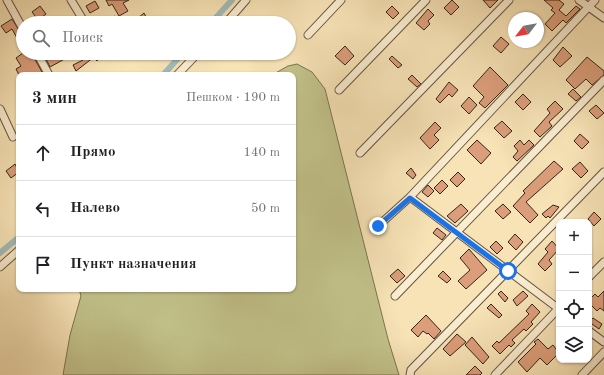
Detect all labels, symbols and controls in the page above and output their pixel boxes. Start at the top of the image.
north arrow [508,12,544,48]
search box [16,16,296,60]
icon: search [30,27,52,49]
text: Поиск [62,31,103,46]
text: 3 мин [32,90,77,107]
text: Пешком · 190 m [186,91,280,104]
icon: ahead [32,142,54,164]
text: Прямо [70,145,116,160]
text: 140 m [243,146,280,159]
icon: left [32,198,54,220]
text: Налево [70,201,120,216]
text: 50 m [251,202,280,215]
route end [369,217,387,235]
map controls [556,219,592,363]
button: + [556,219,592,255]
icon: arrive [32,254,54,276]
button: − [556,255,592,291]
text: Пункт назначения [70,257,197,272]
route start [499,262,517,280]
button: locate [556,291,592,327]
button: layers [556,327,592,363]

